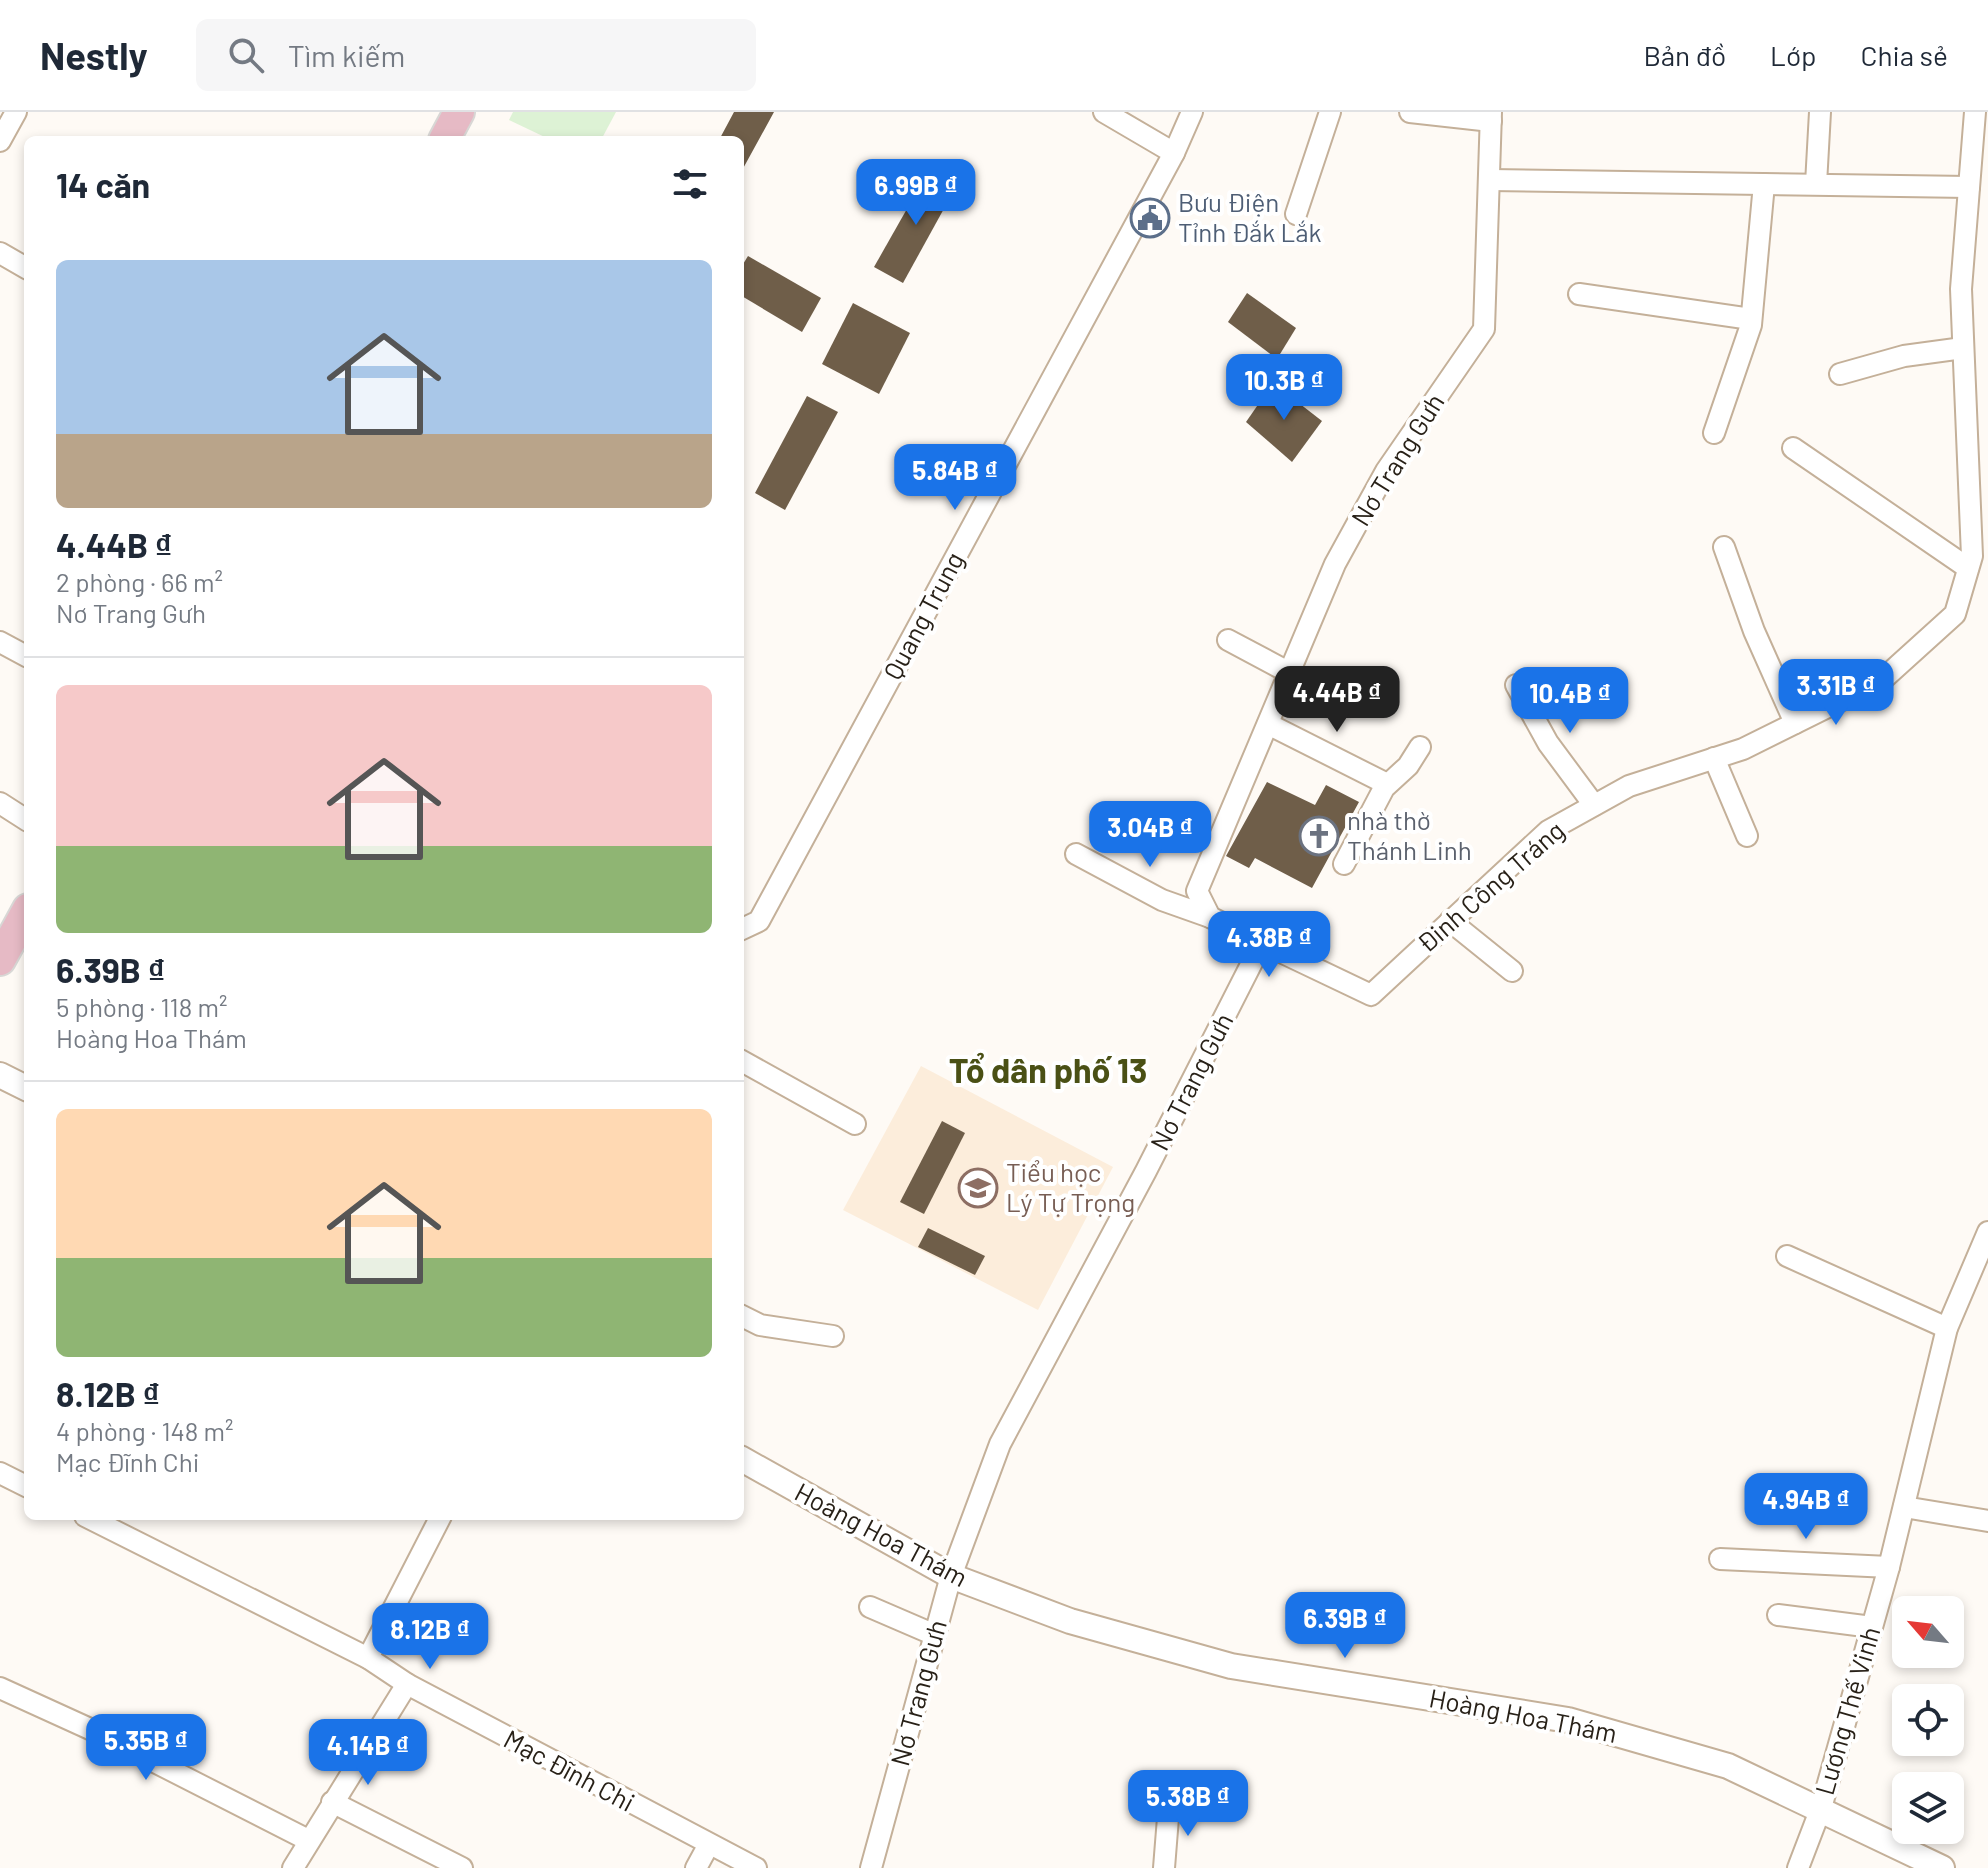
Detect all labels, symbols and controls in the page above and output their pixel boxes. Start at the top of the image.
search box [196,19,756,91]
text: Nestly [40,32,148,78]
icon: search [224,33,268,77]
text: Tìm kiếm [288,37,405,73]
text: Bản đồ [1643,38,1726,72]
text: Lớp [1770,38,1816,72]
text: Chia sẻ [1860,38,1948,72]
pin: 6.99B ₫ [842,159,990,227]
icon: filters [668,162,712,206]
text: 14 căn [56,164,150,205]
text: 6.99B ₫ [874,169,958,200]
place label: Bưu Điện Tỉnh Đắk Lắk [1178,186,1322,247]
public building icon: Bưu Điện Tỉnh Đắk Lắk [1129,197,1171,239]
icon: home [312,312,456,456]
pin: 10.3B ₫ [1210,354,1358,422]
text: 10.3B ₫ [1244,364,1324,395]
street label: Nơ Trang Gưh [1344,387,1450,531]
pin: 5.84B ₫ [881,444,1029,512]
text: 5.84B ₫ [912,454,998,485]
text: 4.44B ₫ [56,524,172,565]
street label: Quang Trung [876,546,969,684]
text: 2 phòng · 66 m² [56,566,223,597]
text: Nơ Trang Gưh [56,597,206,628]
pin: 3.31B ₫ [1762,659,1910,727]
pin: 4.44B ₫ [1263,666,1411,734]
pin: 10.4B ₫ [1496,667,1644,735]
text: 3.31B ₫ [1797,669,1875,700]
text: 4.44B ₫ [1293,676,1381,707]
text: 10.4B ₫ [1529,677,1611,708]
icon: home [312,737,456,881]
pin: 3.04B ₫ [1076,801,1224,869]
place label: nhà thờ Thánh Linh [1347,804,1472,865]
text: 3.04B ₫ [1107,811,1193,842]
street label: Đinh Công Tráng [1410,814,1570,958]
church icon: nhà thờ Thánh Linh [1298,815,1340,857]
pin: 4.38B ₫ [1195,911,1343,979]
text: 4.38B ₫ [1226,921,1312,952]
text: 6.39B ₫ [56,949,165,990]
text: 5 phòng · 118 m² [56,991,227,1022]
street label: Nơ Trang Gưh [1143,1007,1239,1155]
text: Hoàng Hoa Thám [56,1022,247,1053]
district label: Tổ dân phố 13 [949,1049,1147,1090]
place label: Tiểu học Lý Tự Trọng [1006,1156,1135,1217]
icon: home [312,1161,456,1305]
school or university icon: Tiểu học Lý Tự Trọng [957,1167,999,1209]
text: 8.12B ₫ [56,1373,160,1414]
text: 4 phòng · 148 m² [56,1415,234,1446]
text: Mạc Đĩnh Chi [56,1446,199,1477]
pin: 4.94B ₫ [1732,1473,1880,1541]
street label: Hoàng Hoa Thám [790,1475,973,1592]
text: 4.94B ₫ [1763,1483,1849,1514]
pin: 6.39B ₫ [1271,1592,1419,1660]
north arrow [1892,1596,1964,1668]
map controls [1892,1596,1964,1844]
text: 6.39B ₫ [1303,1602,1387,1633]
pin: 8.12B ₫ [356,1603,504,1671]
text: 8.12B ₫ [390,1613,470,1644]
street label: Nơ Trang Gưh [883,1616,952,1769]
street label: Lương Thế Vinh [1808,1623,1885,1798]
street label: Hoàng Hoa Thám [1427,1681,1620,1748]
button: locate [1892,1684,1964,1756]
pin: 5.35B ₫ [72,1714,220,1782]
pin: 4.14B ₫ [294,1719,442,1787]
street label: Mạc Đĩnh Chi [499,1722,640,1817]
text: 5.35B ₫ [104,1724,188,1755]
text: 4.14B ₫ [327,1729,409,1760]
pin: 5.38B ₫ [1114,1770,1262,1838]
button: layers [1892,1772,1964,1844]
text: 5.38B ₫ [1146,1780,1230,1811]

